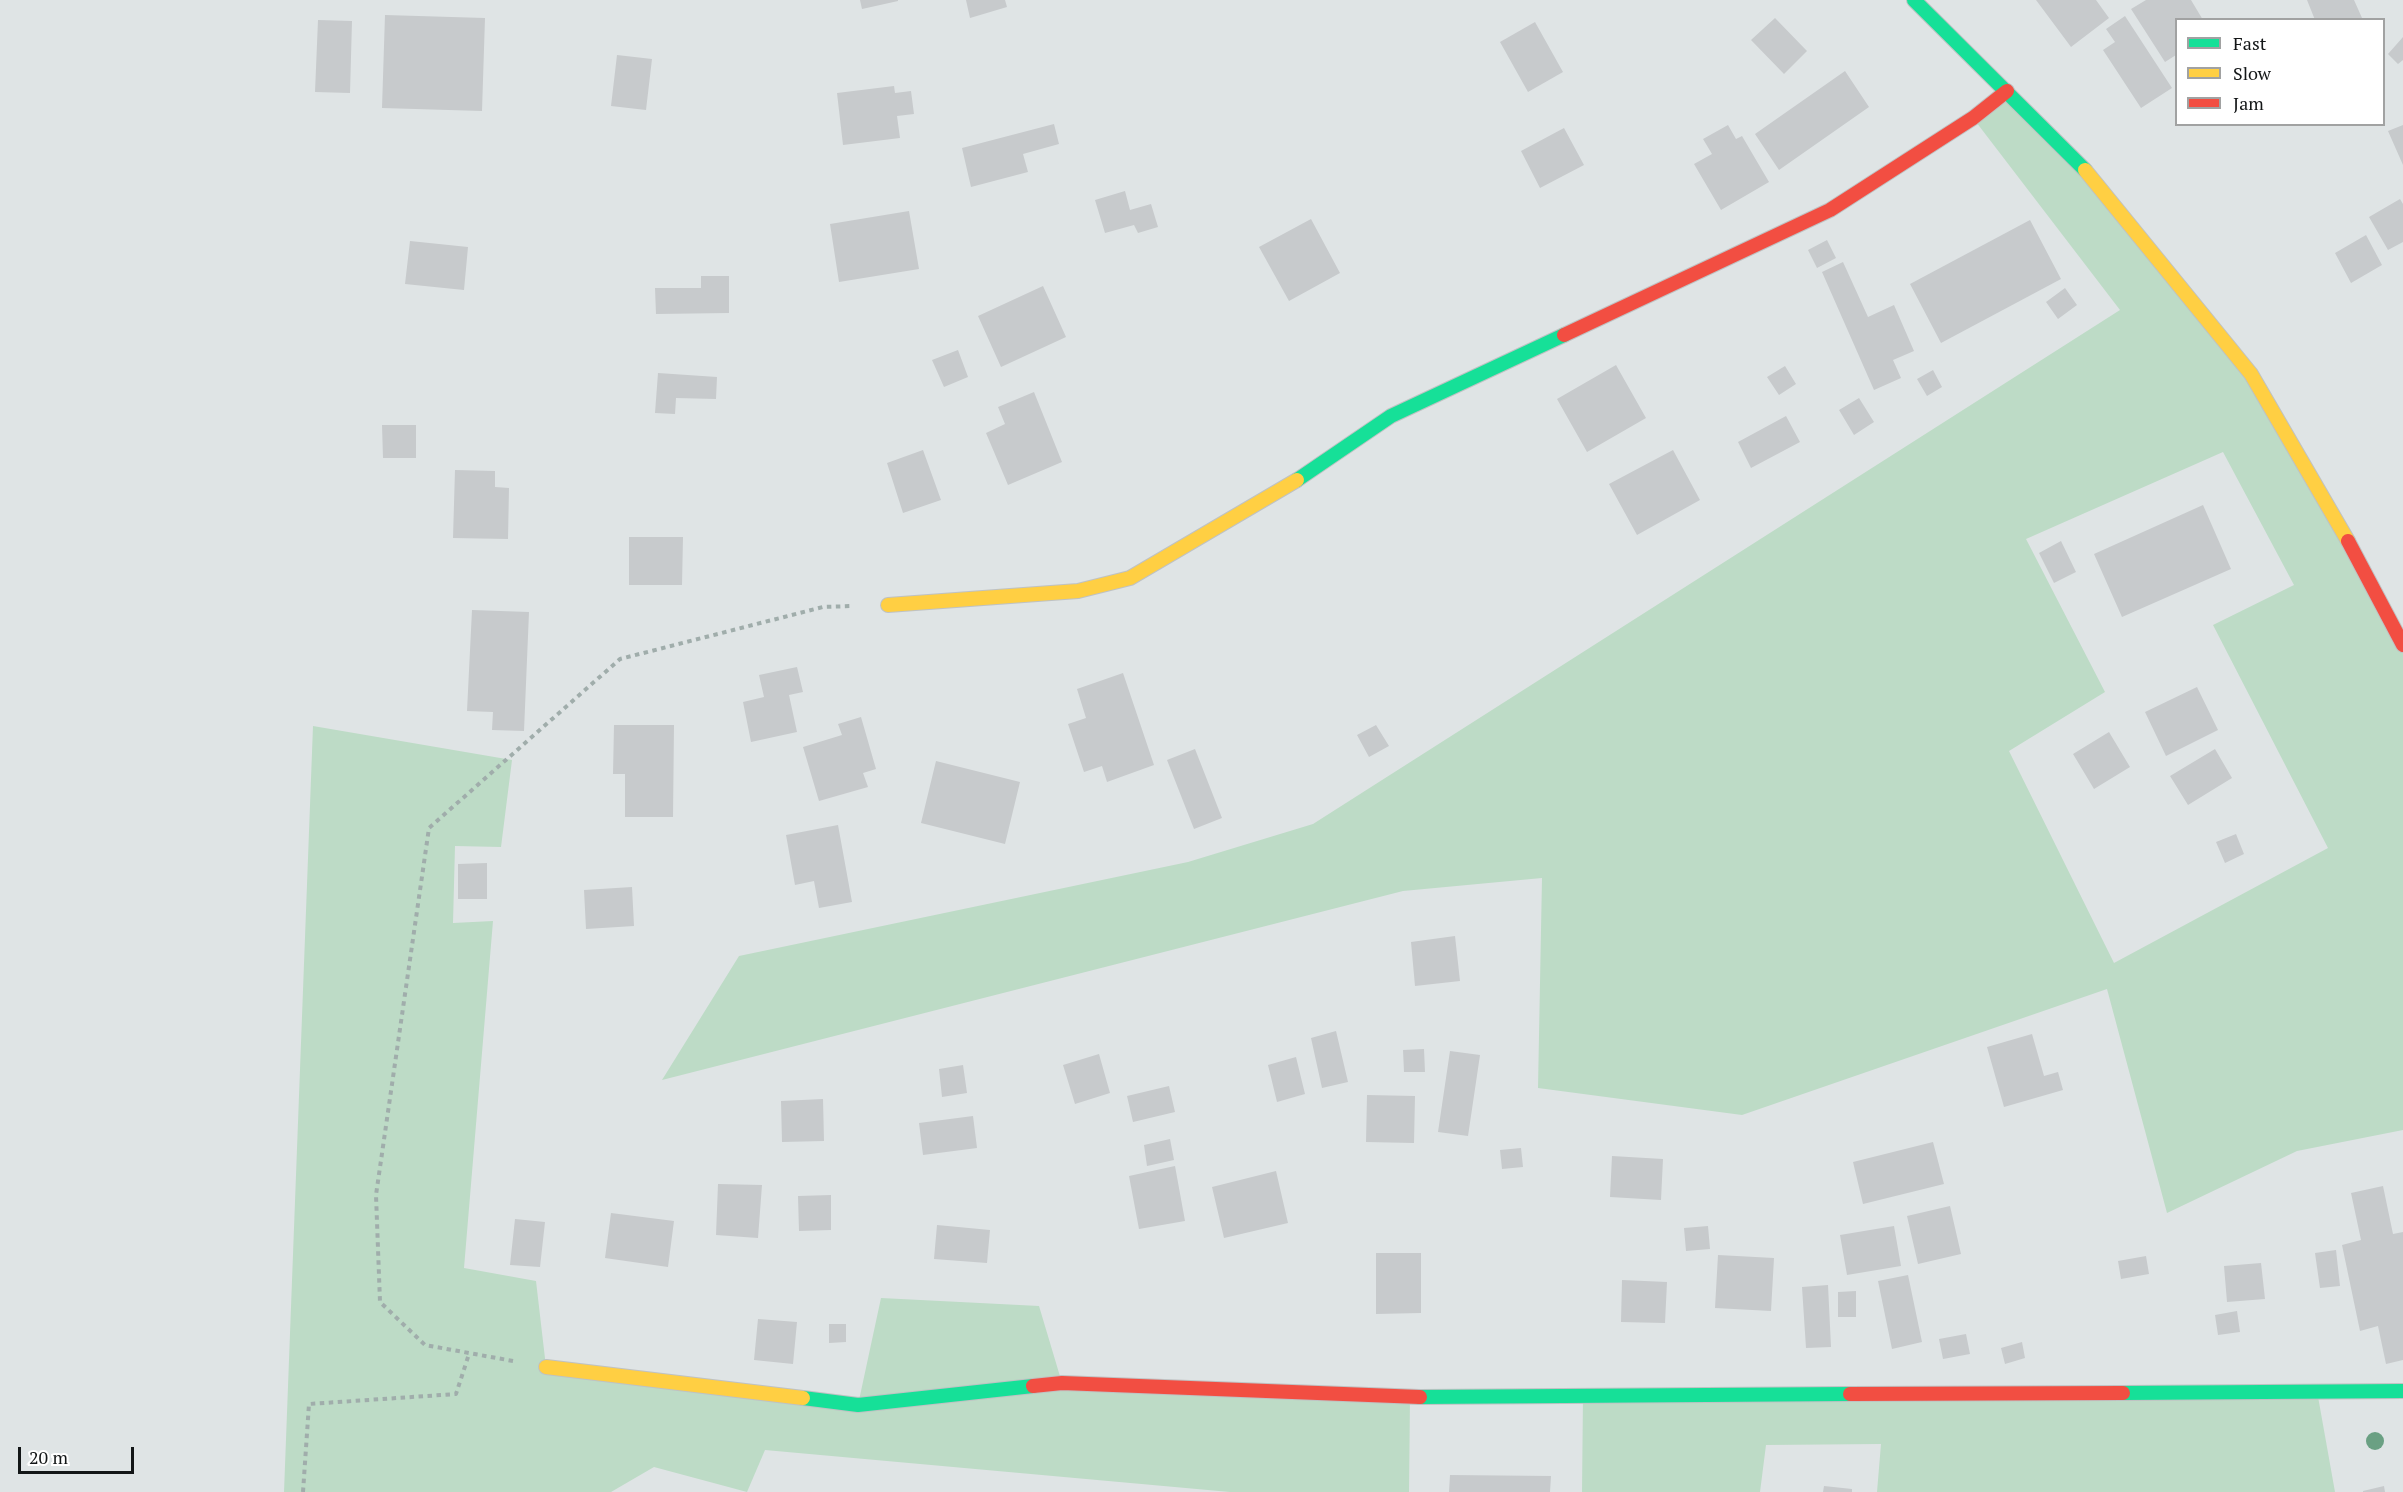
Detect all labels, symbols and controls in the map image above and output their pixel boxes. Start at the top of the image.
legend [2175,18,2385,126]
text: Fast [2233,31,2266,55]
text: Slow [2233,61,2271,85]
text: Jam [2233,91,2264,115]
scale bar [21,1435,136,1473]
text: 20 m [29,1445,68,1469]

